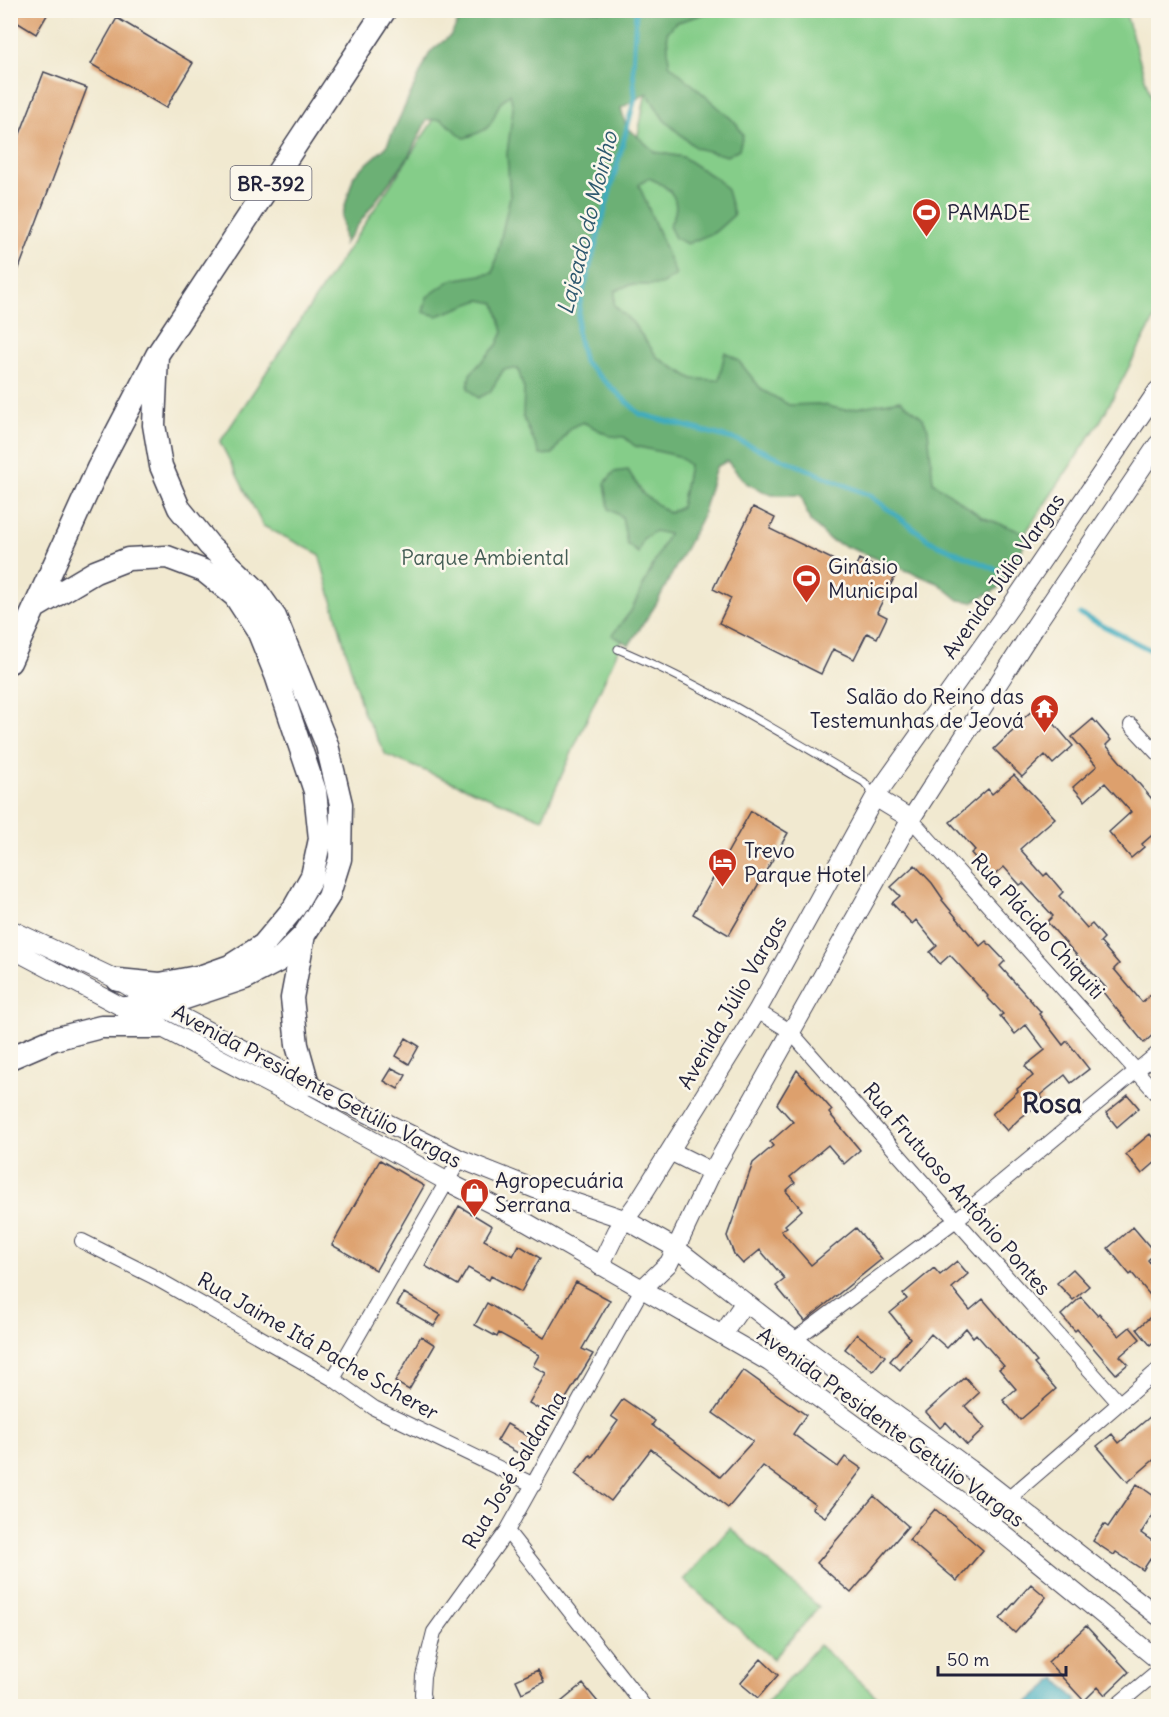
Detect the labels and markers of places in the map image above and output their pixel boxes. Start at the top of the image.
sports icon: PAMADE [910,196,942,238]
place label: PAMADE [947,199,1030,226]
place label: Ginásio Municipal [828,553,918,604]
sports icon: Ginásio Municipal [791,562,823,604]
place label: Salão do Reino das Testemunhas de Jeová [810,683,1024,734]
temple icon: Salão do Reino das Testemunhas de Jeová [1029,692,1061,734]
place label: Trevo Parque Hotel [744,837,866,888]
hotel icon: Trevo Parque Hotel [707,846,739,888]
place label: Agropecuária Serrana [495,1167,624,1218]
shop icon: Agropecuária Serrana [458,1176,490,1218]

